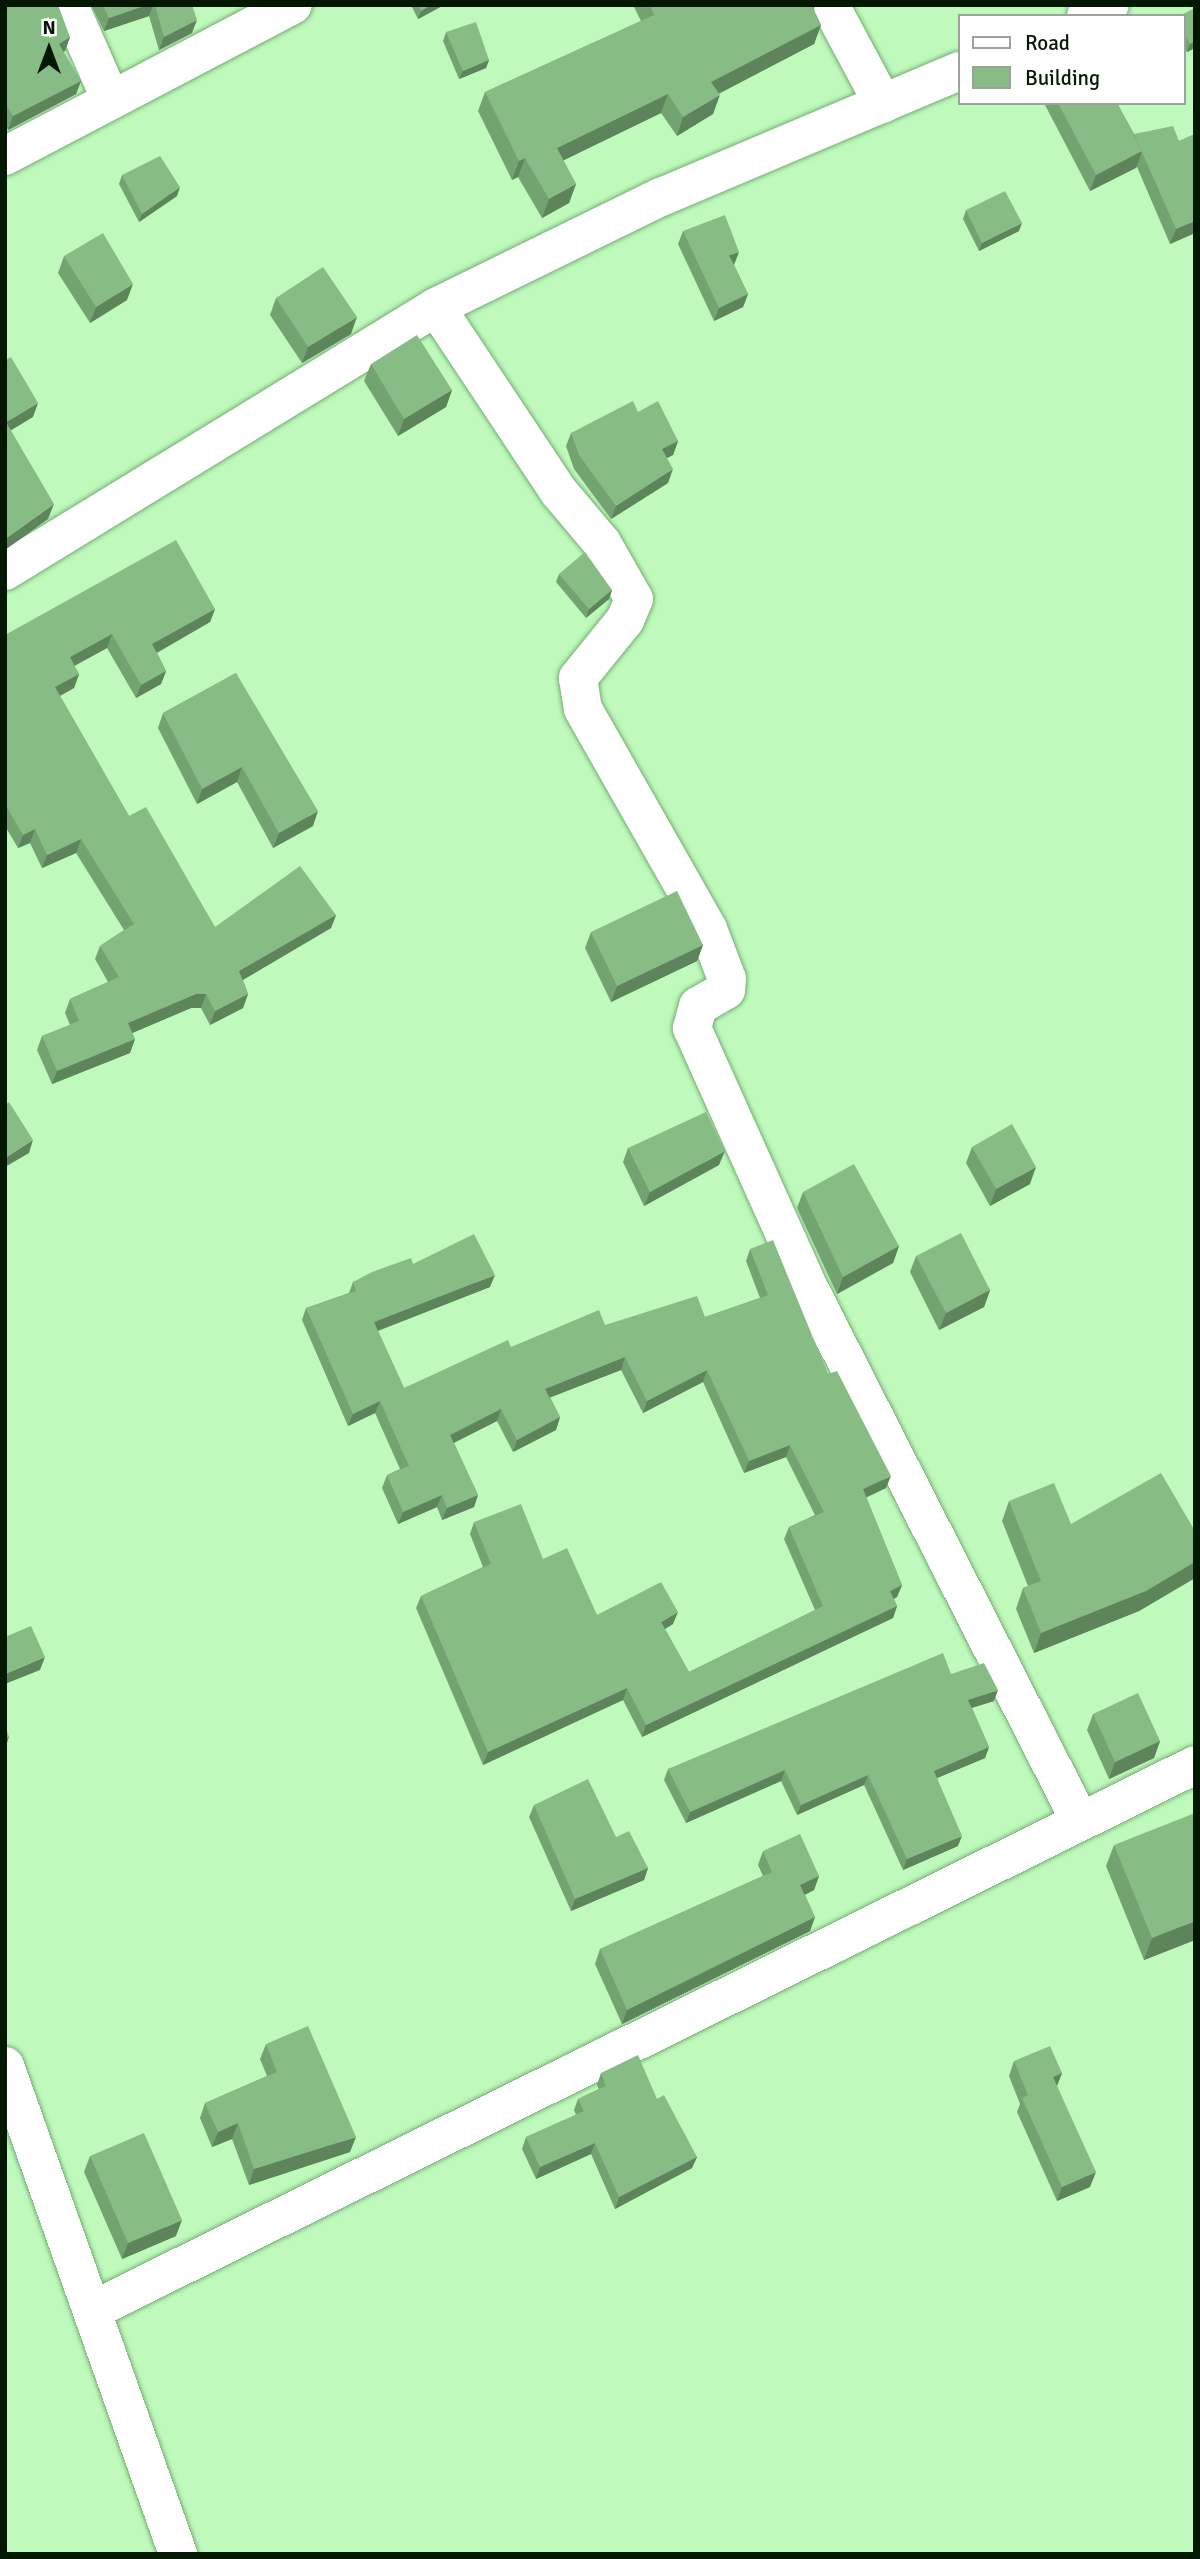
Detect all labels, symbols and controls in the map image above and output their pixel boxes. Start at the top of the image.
north arrow [14,14,84,84]
legend [958,14,1186,105]
text: N [42,16,56,40]
text: Road [1025,30,1070,56]
text: Building [1025,65,1100,91]

